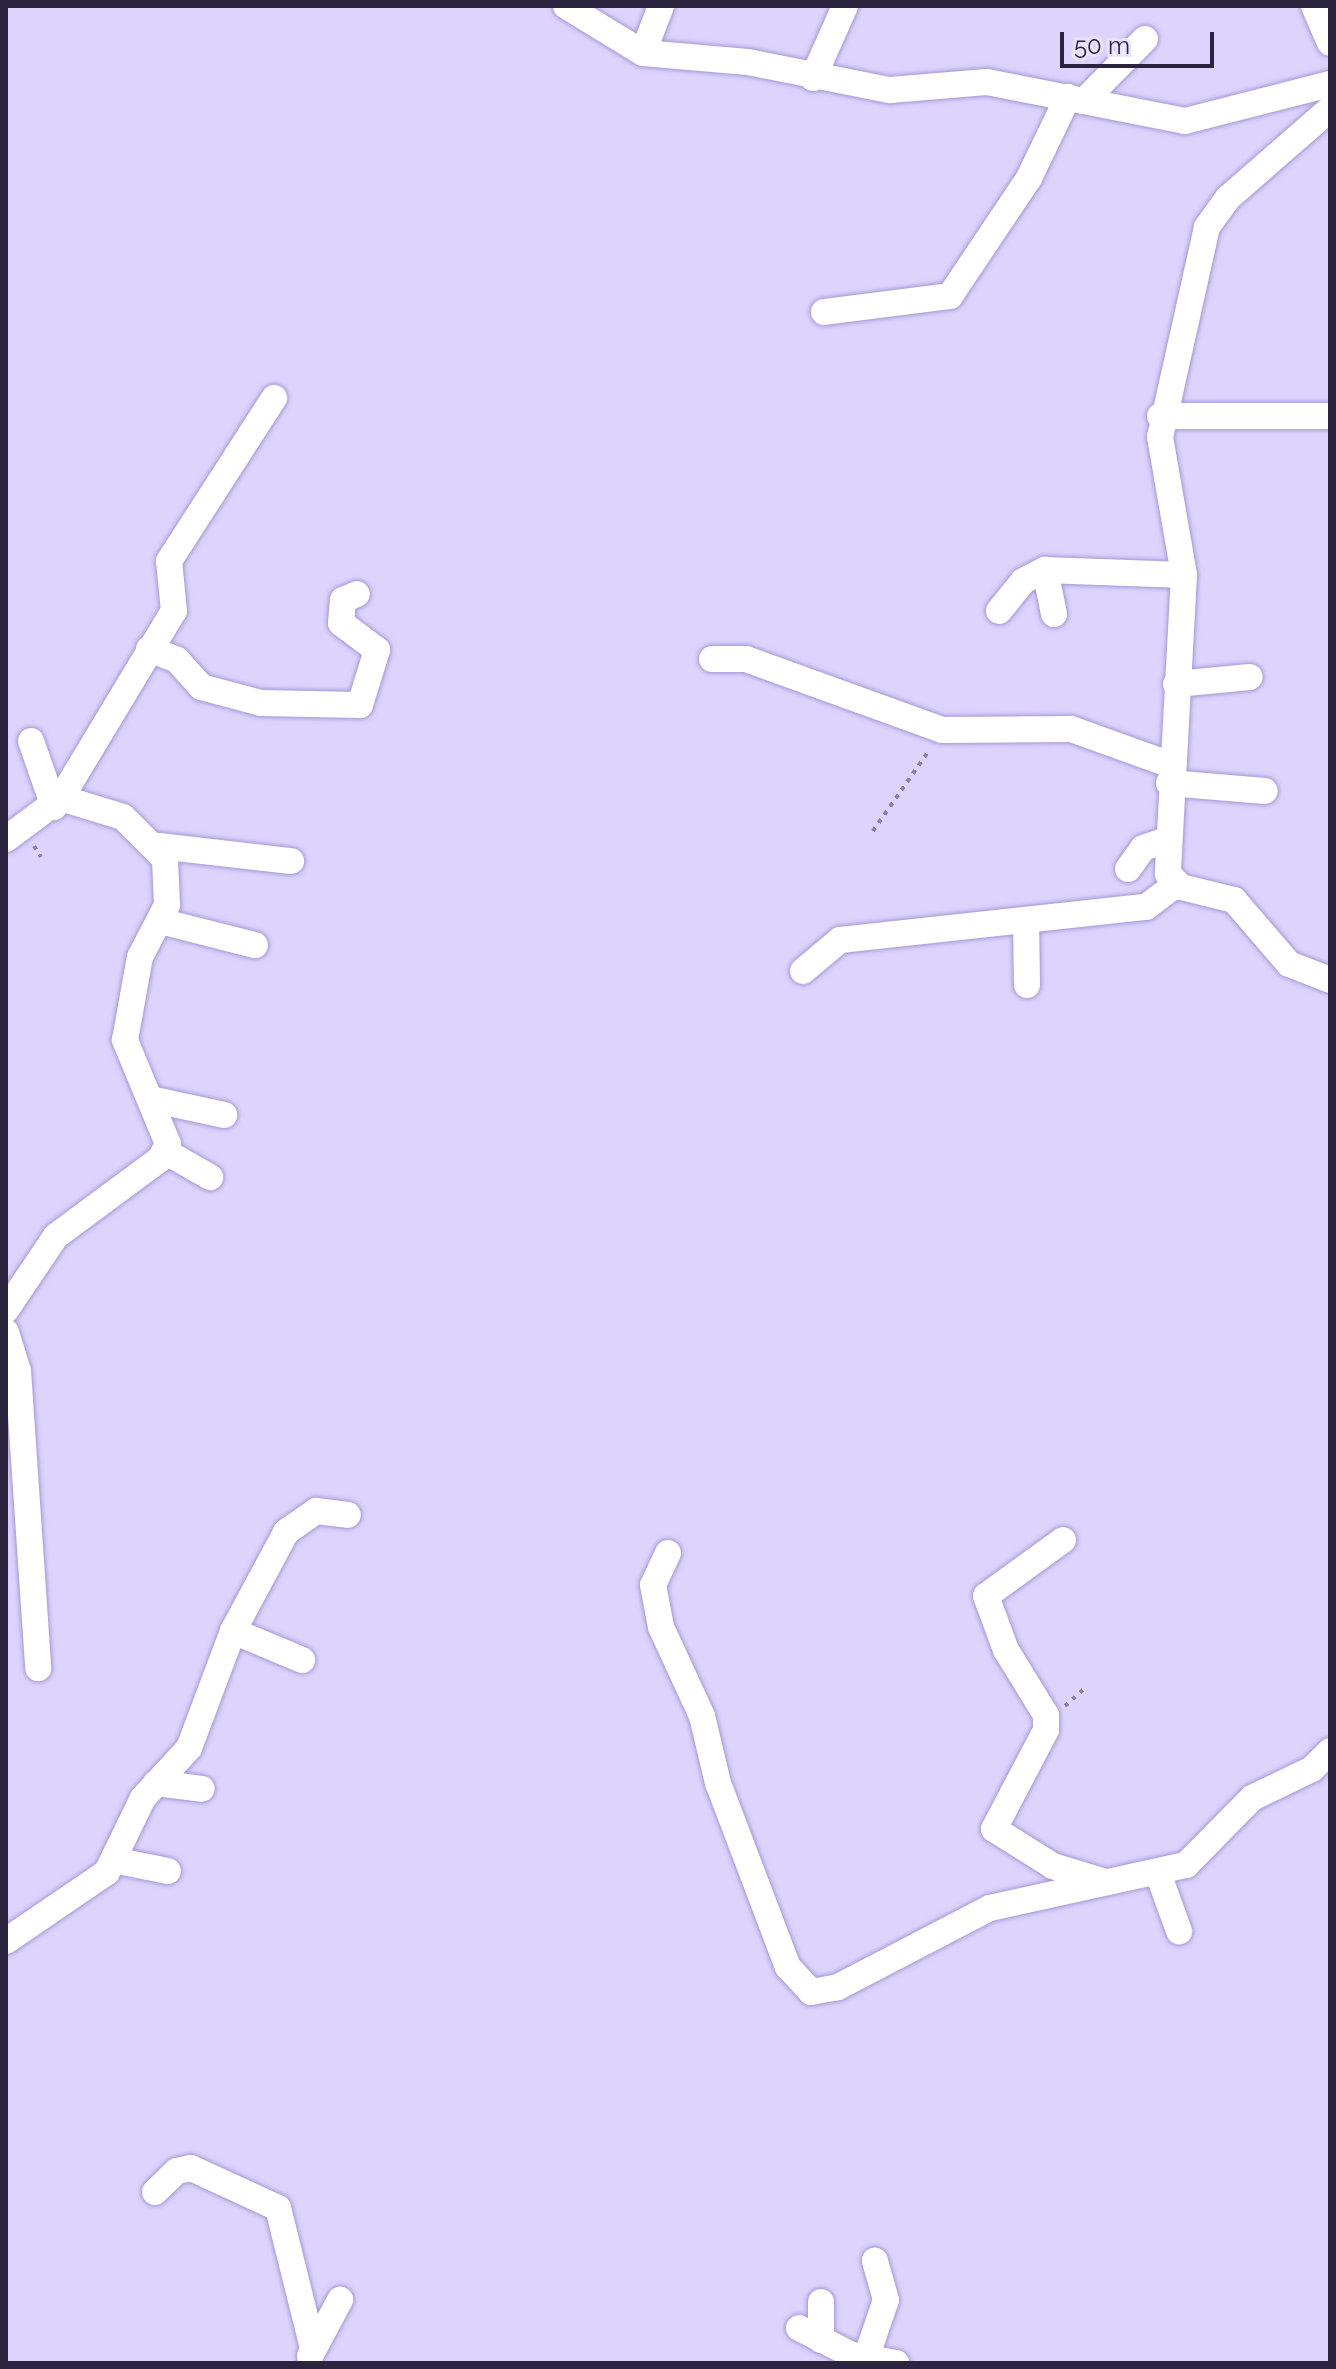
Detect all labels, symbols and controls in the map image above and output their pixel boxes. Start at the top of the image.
scale bar [1064,16,1218,66]
text: 50 m [1074,31,1130,60]

